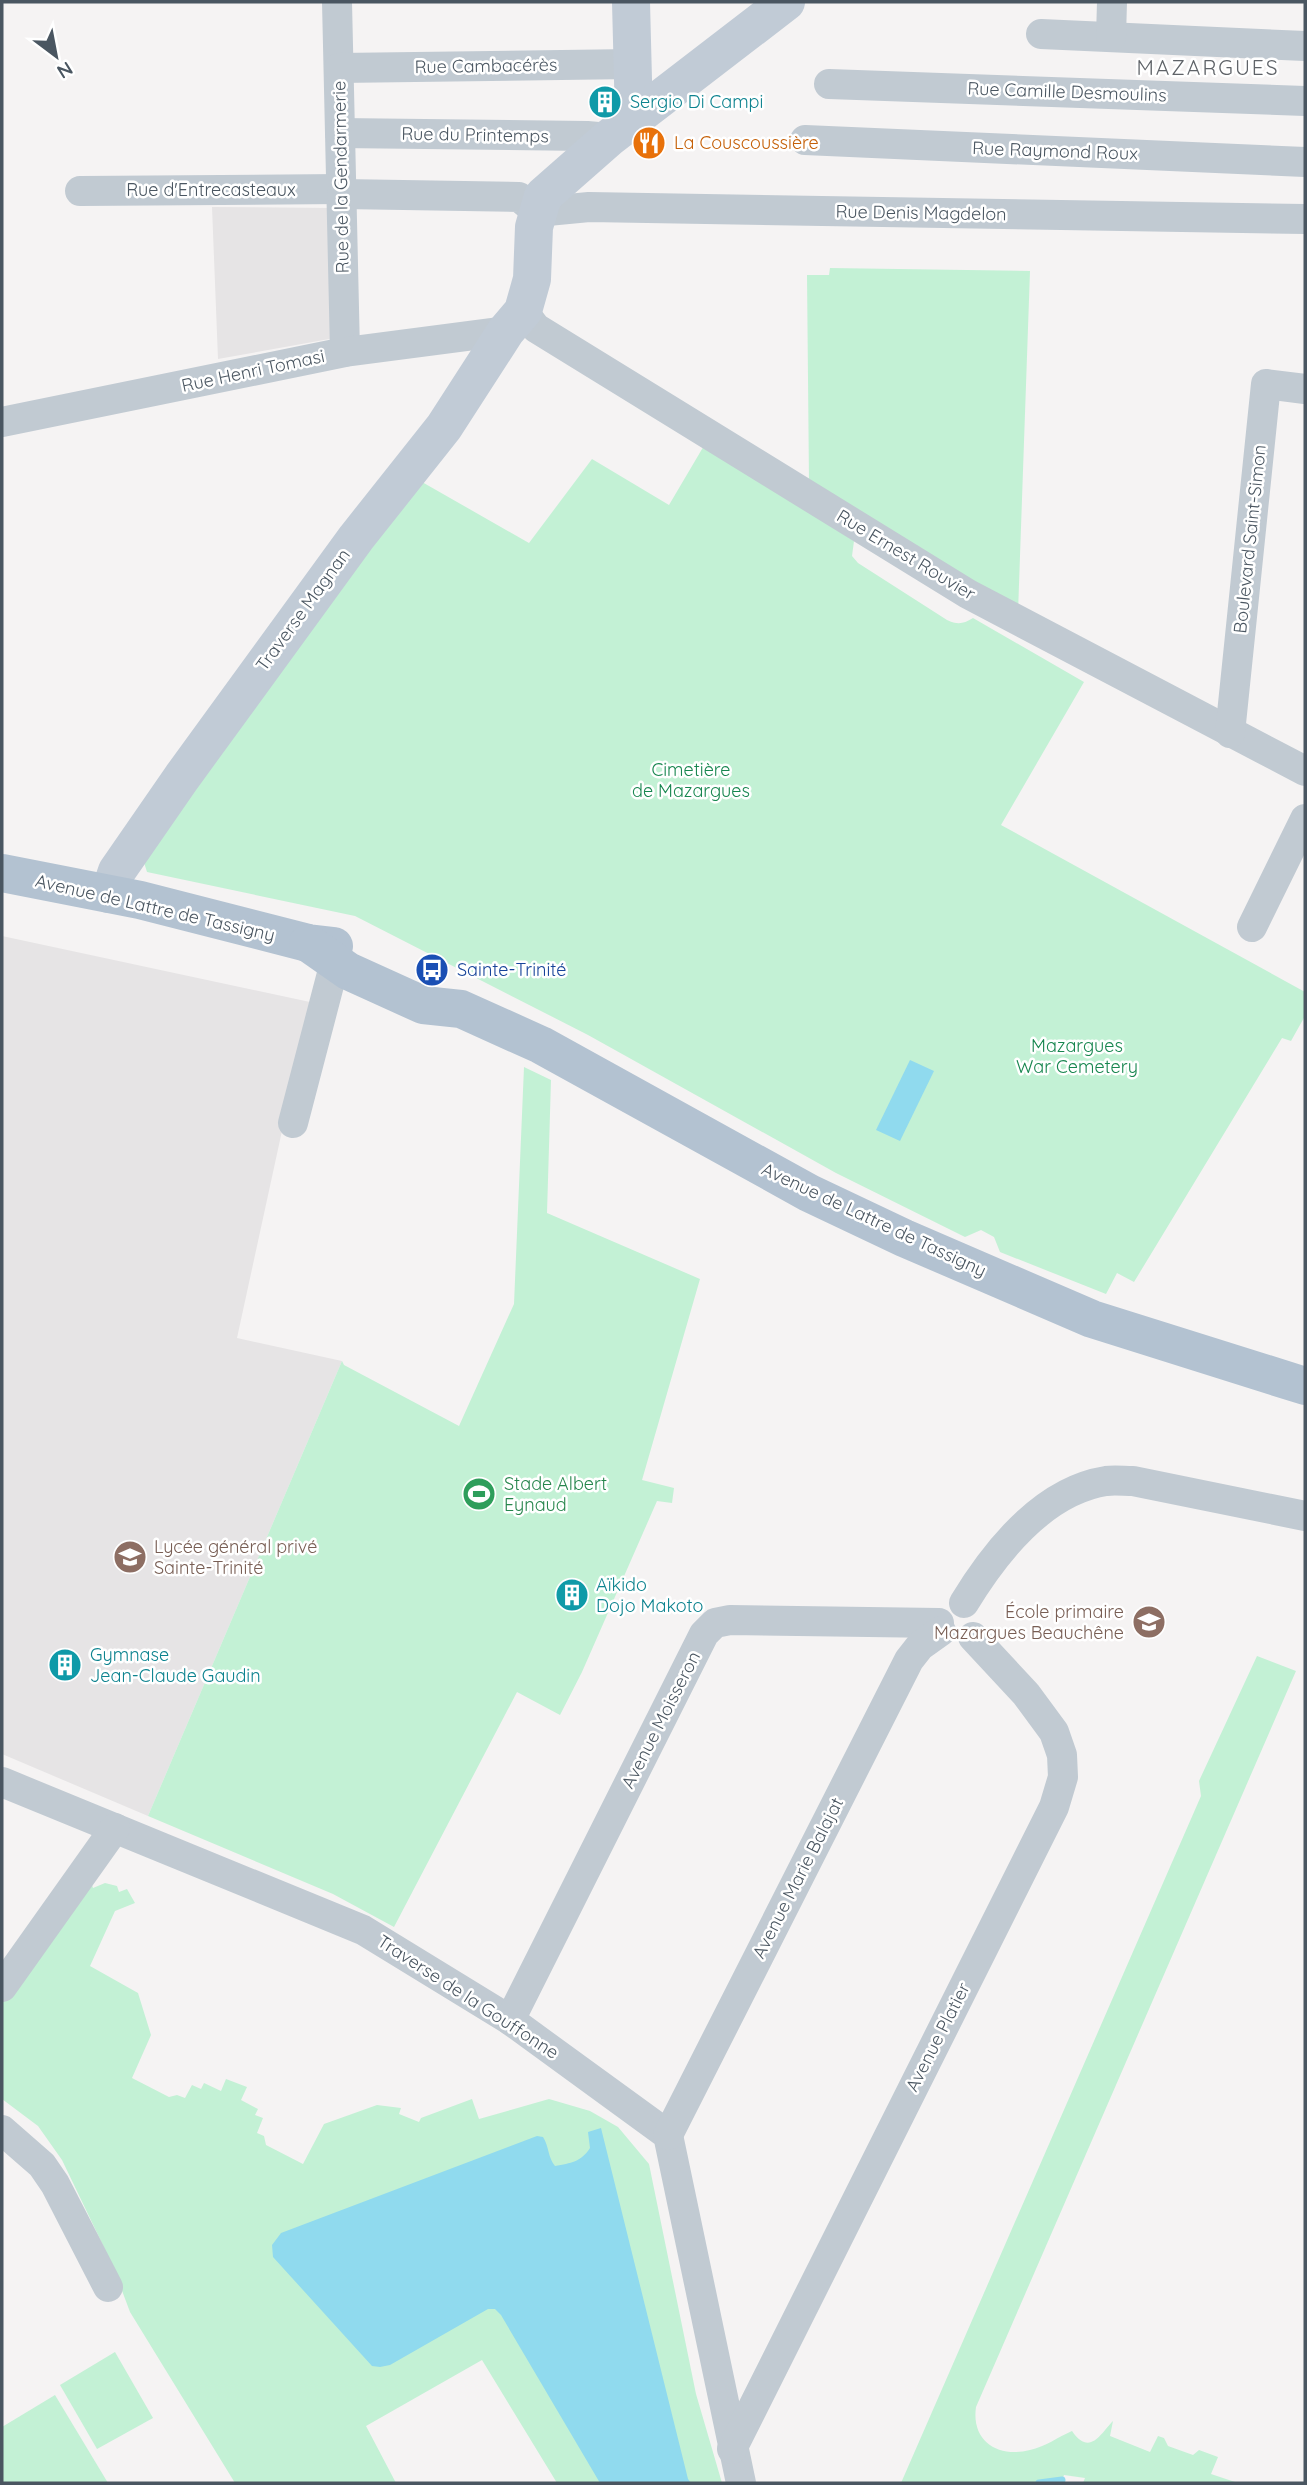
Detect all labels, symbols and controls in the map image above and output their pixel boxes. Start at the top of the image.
north arrow [21,21,91,91]
street label: Rue Cambacérès [414,53,558,78]
district label: MAZARGUES [1136,54,1280,80]
text: N [53,57,77,84]
street label: Rue Camille Desmoulins [967,77,1167,106]
street label: Rue de la Gendarmerie [327,81,354,273]
building icon: Sergio Di Campi [586,83,624,121]
place label: Sergio Di Campi [630,90,763,113]
street label: Rue du Printemps [401,122,549,147]
restaurant icon: La Couscoussière [630,124,668,162]
place label: La Couscoussière [674,131,819,154]
street label: Rue Raymond Roux [972,136,1139,165]
street label: Rue d'Entrecasteaux [126,178,296,201]
street label: Rue Denis Magdelon [835,200,1007,225]
street label: Rue Henri Tomasi [179,344,327,397]
street label: Boulevard Saint-Simon [1228,443,1271,634]
street label: Rue Ernest Rouvier [833,504,980,605]
street label: Traverse Magnan [250,544,355,676]
park label: Cimetière de Mazargues [632,758,750,802]
street label: Avenue de Lattre de Tassigny [33,869,277,946]
bus stop icon: Sainte-Trinité [413,951,451,989]
place label: Sainte-Trinité [457,958,567,981]
park label: Mazargues War Cemetery [1016,1034,1138,1078]
street label: Avenue de Lattre de Tassigny [758,1157,990,1282]
place label: Stade Albert Eynaud [504,1472,607,1516]
sports icon: Stade Albert Eynaud [460,1475,498,1513]
place label: Lycée général privé Sainte-Trinité [154,1535,317,1579]
school or university icon: Lycée général privé Sainte-Trinité [111,1538,149,1576]
place label: Aïkido Dojo Makoto [596,1573,703,1617]
building icon: Aïkido Dojo Makoto [553,1576,591,1614]
place label: École primaire Mazargues Beauchêne [934,1600,1124,1644]
school or university icon: École primaire Mazargues Beauchêne [1130,1603,1168,1641]
place label: Gymnase Jean-Claude Gaudin [90,1643,261,1687]
building icon: Gymnase Jean-Claude Gaudin [46,1646,84,1684]
street label: Avenue Moisseron [616,1647,705,1792]
street label: Avenue Marie Balajat [747,1793,848,1962]
street label: Traverse de la Gouffonne [373,1929,563,2064]
street label: Avenue Platier [900,1978,975,2095]

